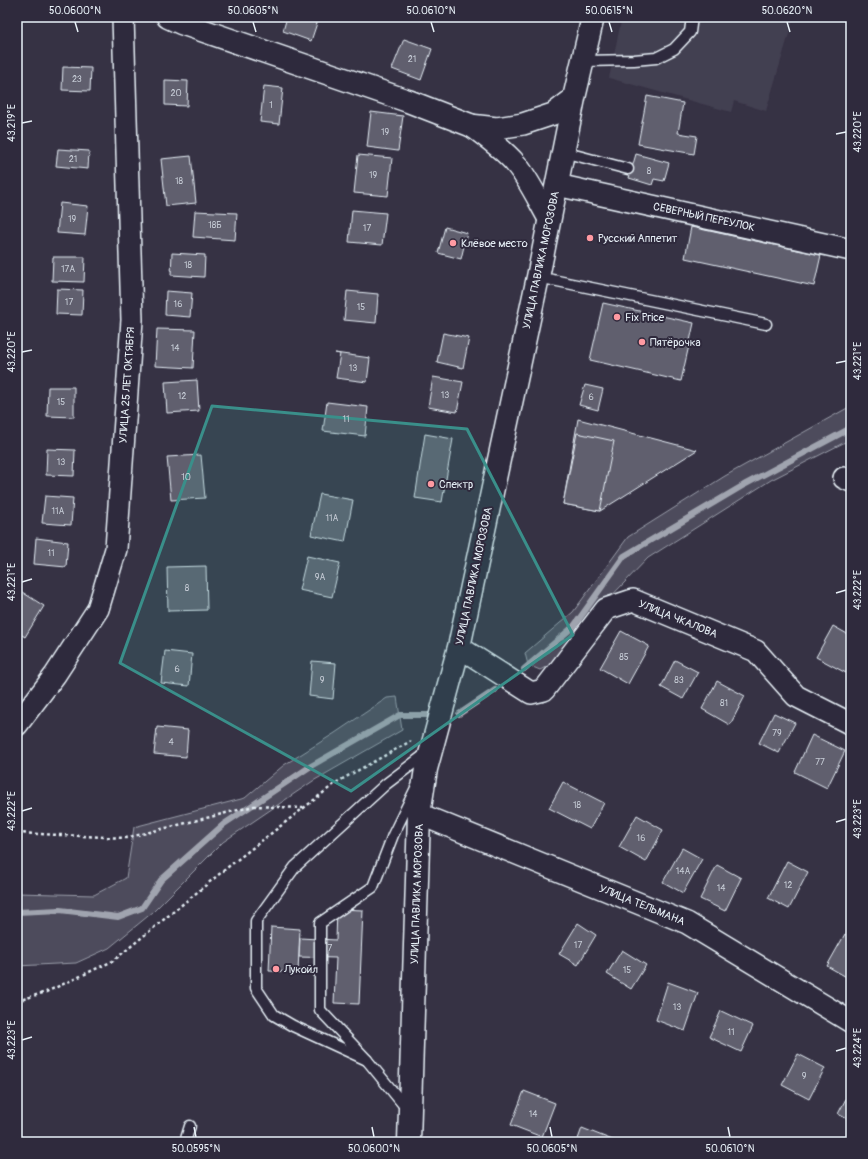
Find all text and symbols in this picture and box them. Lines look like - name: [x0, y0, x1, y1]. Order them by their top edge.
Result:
- text: 50.0600°N: [49, 5, 101, 17]
- text: 50.0605°N: [228, 5, 278, 17]
- text: 50.0610°N: [407, 5, 456, 17]
- text: 50.0615°N: [585, 5, 633, 17]
- text: 50.0620°N: [762, 5, 813, 17]
- house number: 21: [408, 54, 416, 65]
- house number: 23: [72, 74, 82, 85]
- house number: 20: [170, 88, 182, 99]
- house number: 1: [269, 100, 273, 111]
- text: 43.219°E: [6, 104, 18, 142]
- text: 43.220°E: [852, 111, 864, 153]
- house number: 19: [381, 127, 389, 138]
- house number: 21: [69, 154, 77, 165]
- house number: 8: [647, 166, 652, 177]
- house number: 19: [369, 170, 377, 181]
- house number: 18: [175, 176, 183, 187]
- street label: УЛИЦА ПАВЛИКА МОРОЗОВА: [520, 190, 562, 330]
- street label: СЕВЕРНЫЙ ПЕРЕУЛОК: [652, 200, 756, 234]
- house number: 19: [68, 214, 76, 225]
- house number: 18Б: [208, 220, 222, 231]
- house number: 17: [363, 223, 371, 234]
- place label: Русский Аппетит: [598, 232, 678, 245]
- marker: Русский Аппетит: [585, 233, 595, 243]
- place label: Клёвое место: [461, 237, 528, 250]
- marker: Клёвое место: [448, 238, 458, 248]
- house number: 18: [184, 260, 192, 271]
- house number: 17А: [61, 264, 75, 275]
- house number: 17: [65, 297, 73, 308]
- house number: 16: [174, 299, 182, 310]
- house number: 15: [357, 302, 365, 313]
- place label: Fix Price: [625, 311, 665, 324]
- marker: Fix Price: [612, 312, 622, 322]
- street label: УЛИЦА 25 ЛЕТ ОКТЯБРЯ: [116, 326, 138, 444]
- text: 43.220°E: [6, 331, 18, 373]
- place label: Пятёрочка: [650, 336, 701, 349]
- marker: Пятёрочка: [637, 337, 647, 347]
- text: 43.221°E: [852, 342, 864, 380]
- house number: 14: [171, 343, 180, 354]
- house number: 13: [349, 363, 357, 374]
- house number: 13: [441, 390, 449, 401]
- house number: 12: [178, 391, 186, 402]
- house number: 6: [588, 392, 594, 403]
- house number: 15: [57, 397, 65, 408]
- house number: 11: [342, 414, 350, 425]
- house number: 13: [57, 457, 65, 468]
- house number: 10: [181, 472, 191, 483]
- place label: Спектр: [439, 478, 473, 491]
- marker: Спектр: [426, 479, 436, 489]
- house number: 11А: [52, 506, 65, 517]
- street label: УЛИЦА ПАВЛИКА МОРОЗОВА: [453, 506, 495, 646]
- house number: 11А: [326, 513, 339, 524]
- house number: 11: [47, 548, 55, 559]
- text: 43.221°E: [6, 563, 18, 601]
- text: 43.222°E: [852, 570, 864, 610]
- house number: 9А: [315, 572, 325, 583]
- house number: 8: [185, 583, 190, 594]
- street label: УЛИЦА ЧКАЛОВА: [637, 597, 719, 641]
- house number: 85: [619, 652, 629, 663]
- house number: 6: [174, 664, 180, 675]
- house number: 9: [320, 675, 325, 686]
- house number: 83: [674, 675, 684, 686]
- house number: 81: [720, 698, 728, 709]
- house number: 79: [772, 728, 782, 739]
- house number: 4: [168, 737, 174, 748]
- house number: 77: [815, 757, 825, 768]
- text: 43.222°E: [6, 791, 18, 831]
- text: 43.223°E: [852, 799, 864, 839]
- house number: 18: [573, 800, 581, 811]
- street label: УЛИЦА ПАВЛИКА МОРОЗОВА: [408, 824, 426, 964]
- house number: 16: [637, 833, 645, 844]
- house number: 14А: [676, 866, 690, 877]
- house number: 12: [784, 880, 792, 891]
- street label: УЛИЦА ТЕЛЬМАНА: [597, 882, 687, 928]
- house number: 14: [717, 883, 726, 894]
- house number: 17: [574, 940, 582, 951]
- house number: 7: [328, 943, 333, 954]
- place label: Лукойл: [283, 963, 318, 976]
- marker: Лукойл: [271, 964, 281, 974]
- house number: 15: [623, 965, 631, 976]
- house number: 13: [673, 1002, 681, 1013]
- text: 43.223°E: [6, 1020, 18, 1060]
- house number: 11: [727, 1027, 735, 1038]
- text: 43.224°E: [852, 1028, 864, 1068]
- house number: 9: [802, 1071, 807, 1082]
- house number: 14: [529, 1109, 538, 1120]
- text: 50.0595°N: [172, 1143, 220, 1155]
- text: 50.0600°N: [348, 1143, 400, 1155]
- text: 50.0605°N: [527, 1143, 577, 1155]
- text: 50.0610°N: [706, 1143, 755, 1155]

